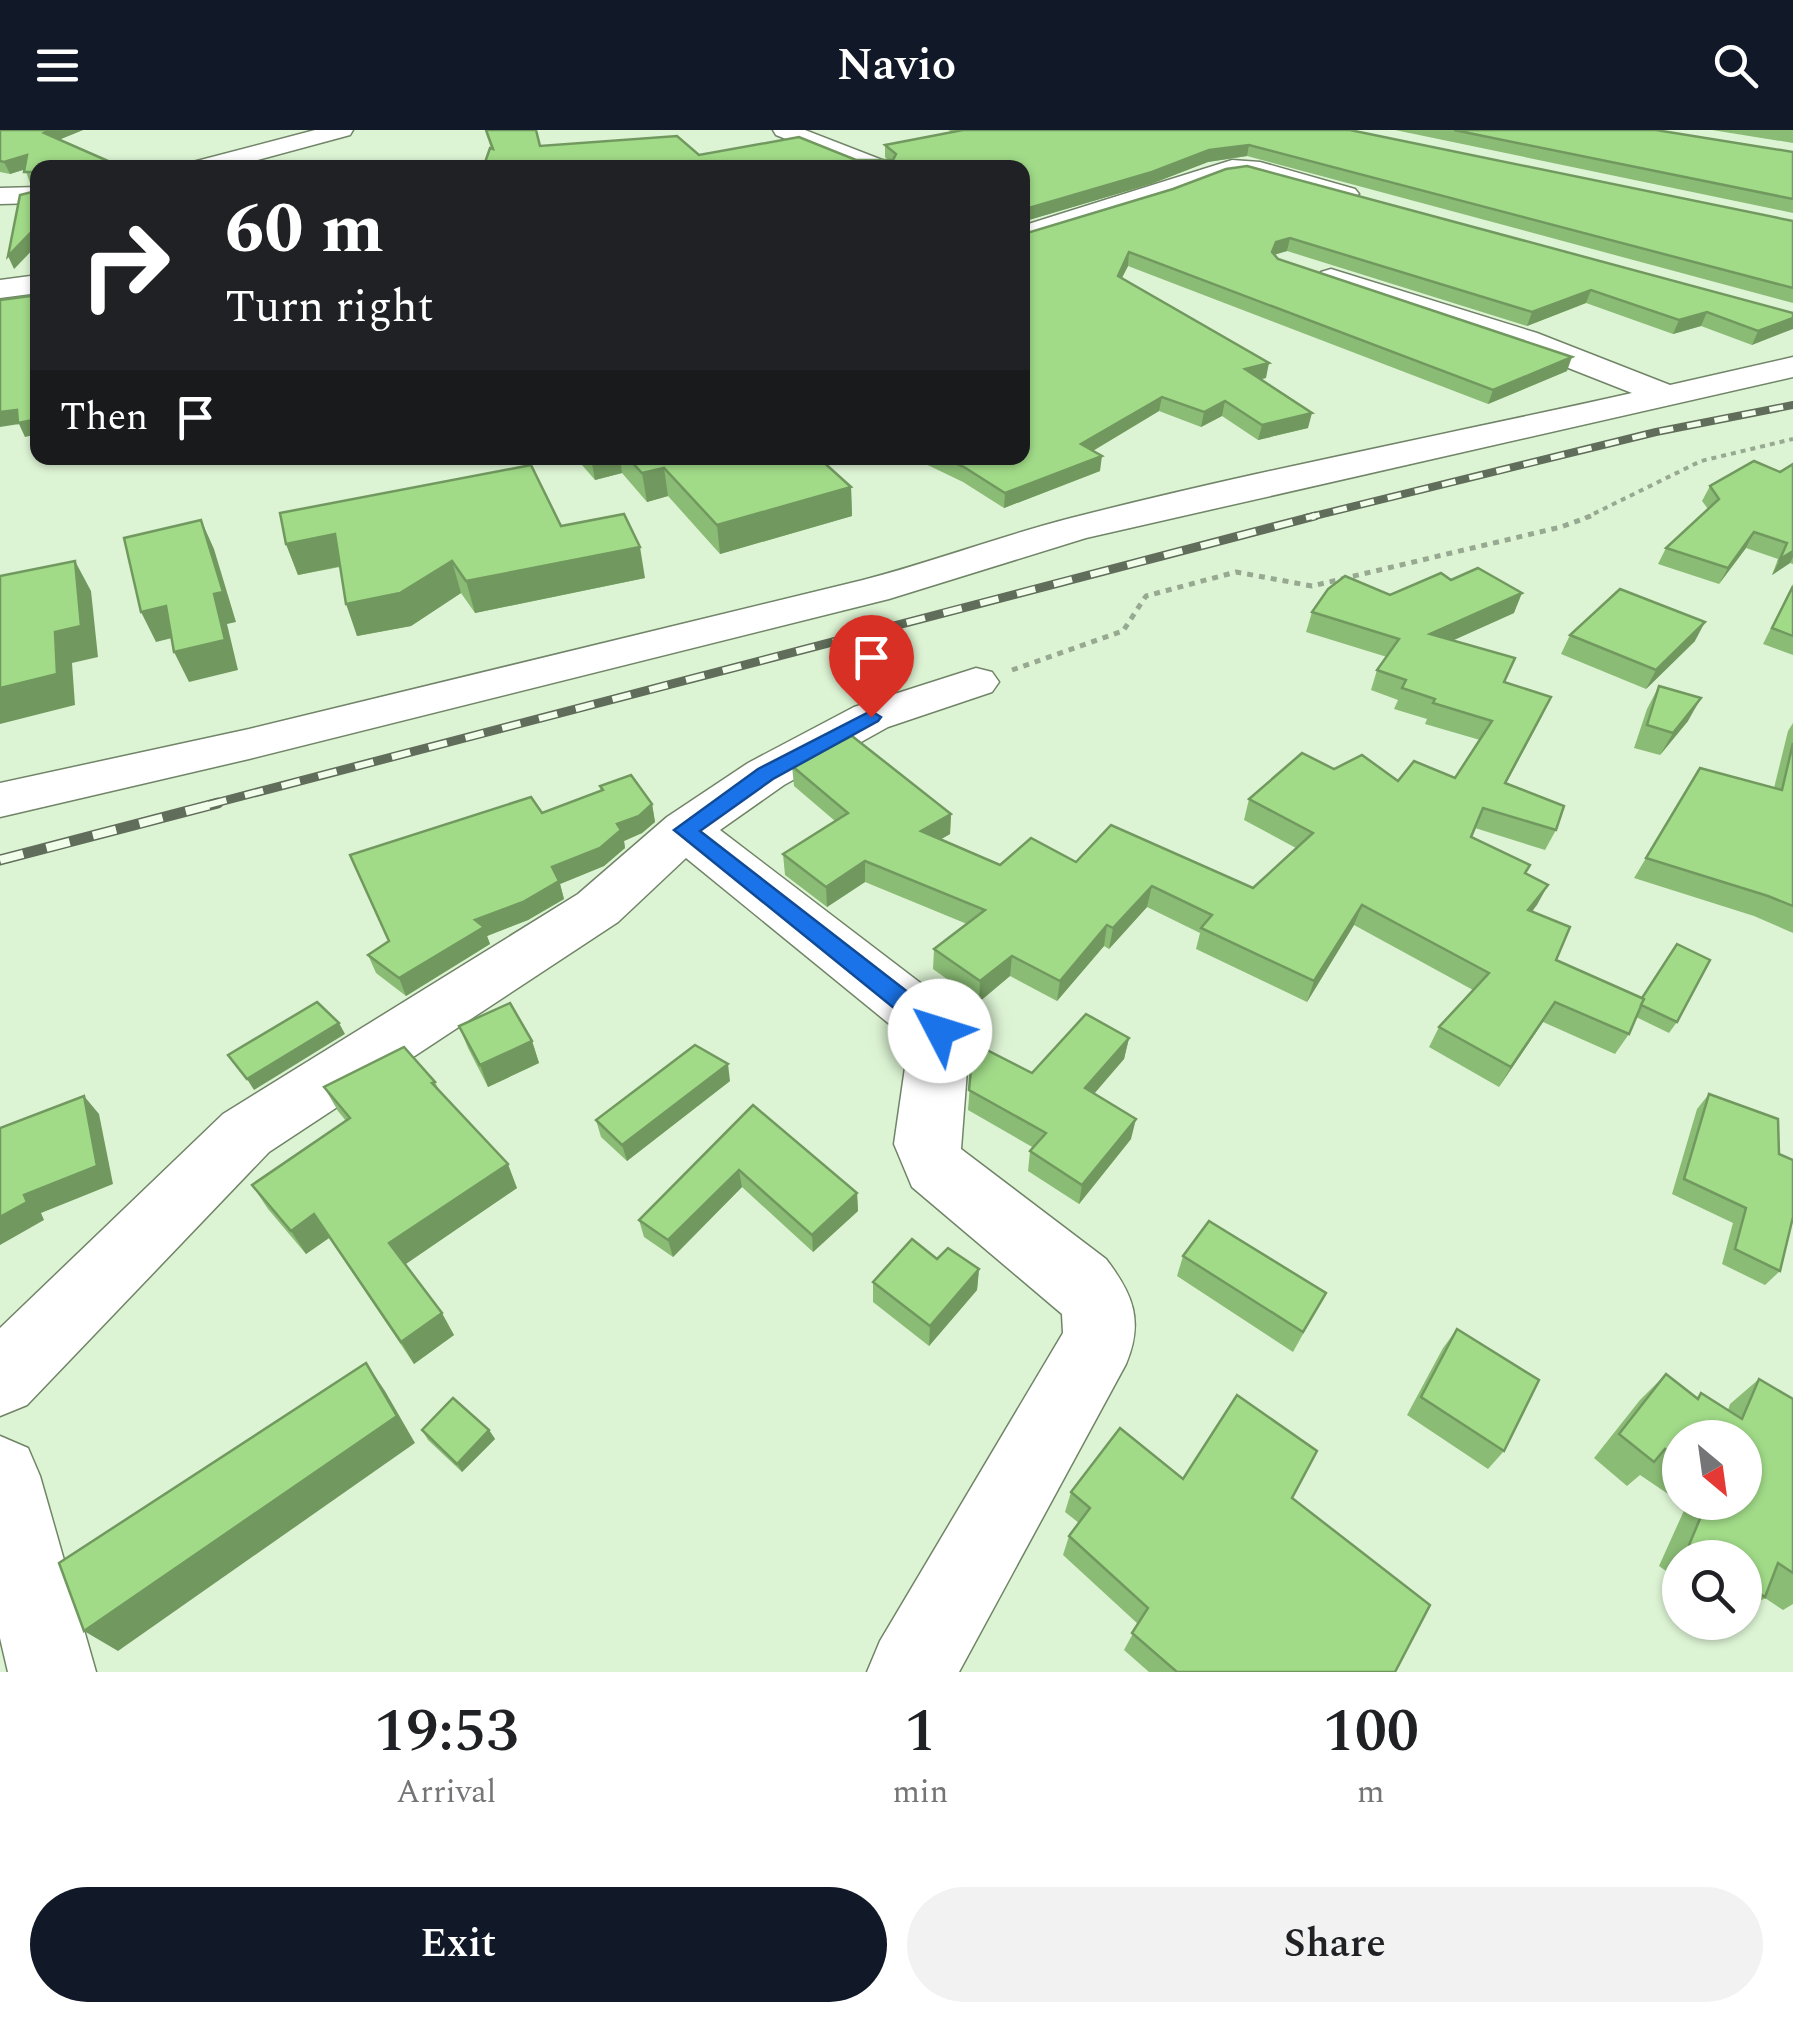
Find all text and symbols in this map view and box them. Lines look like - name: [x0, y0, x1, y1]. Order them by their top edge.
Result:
- text: Navio: [837, 31, 956, 100]
- icon: menu: [30, 38, 85, 93]
- icon: search: [1708, 38, 1763, 93]
- text: 60 m: [225, 177, 384, 283]
- icon: right: [60, 200, 190, 330]
- text: Turn right: [225, 273, 434, 342]
- text: Then: [60, 389, 148, 447]
- icon: arrive: [168, 390, 223, 445]
- pin: [829, 615, 914, 718]
- icon: arrive: [844, 630, 899, 685]
- position arrow: [888, 979, 992, 1083]
- north arrow: [1662, 1420, 1762, 1520]
- map controls: [1662, 1420, 1762, 1640]
- button: search: [1662, 1540, 1762, 1640]
- text: 19:53: [374, 1686, 518, 1778]
- text: 1: [904, 1686, 937, 1778]
- text: 100: [1322, 1686, 1419, 1778]
- text: Arrival: [396, 1768, 496, 1817]
- text: min: [892, 1768, 948, 1817]
- text: m: [1357, 1768, 1384, 1817]
- button: Exit: [30, 1887, 887, 2002]
- button: Share: [907, 1887, 1763, 2002]

